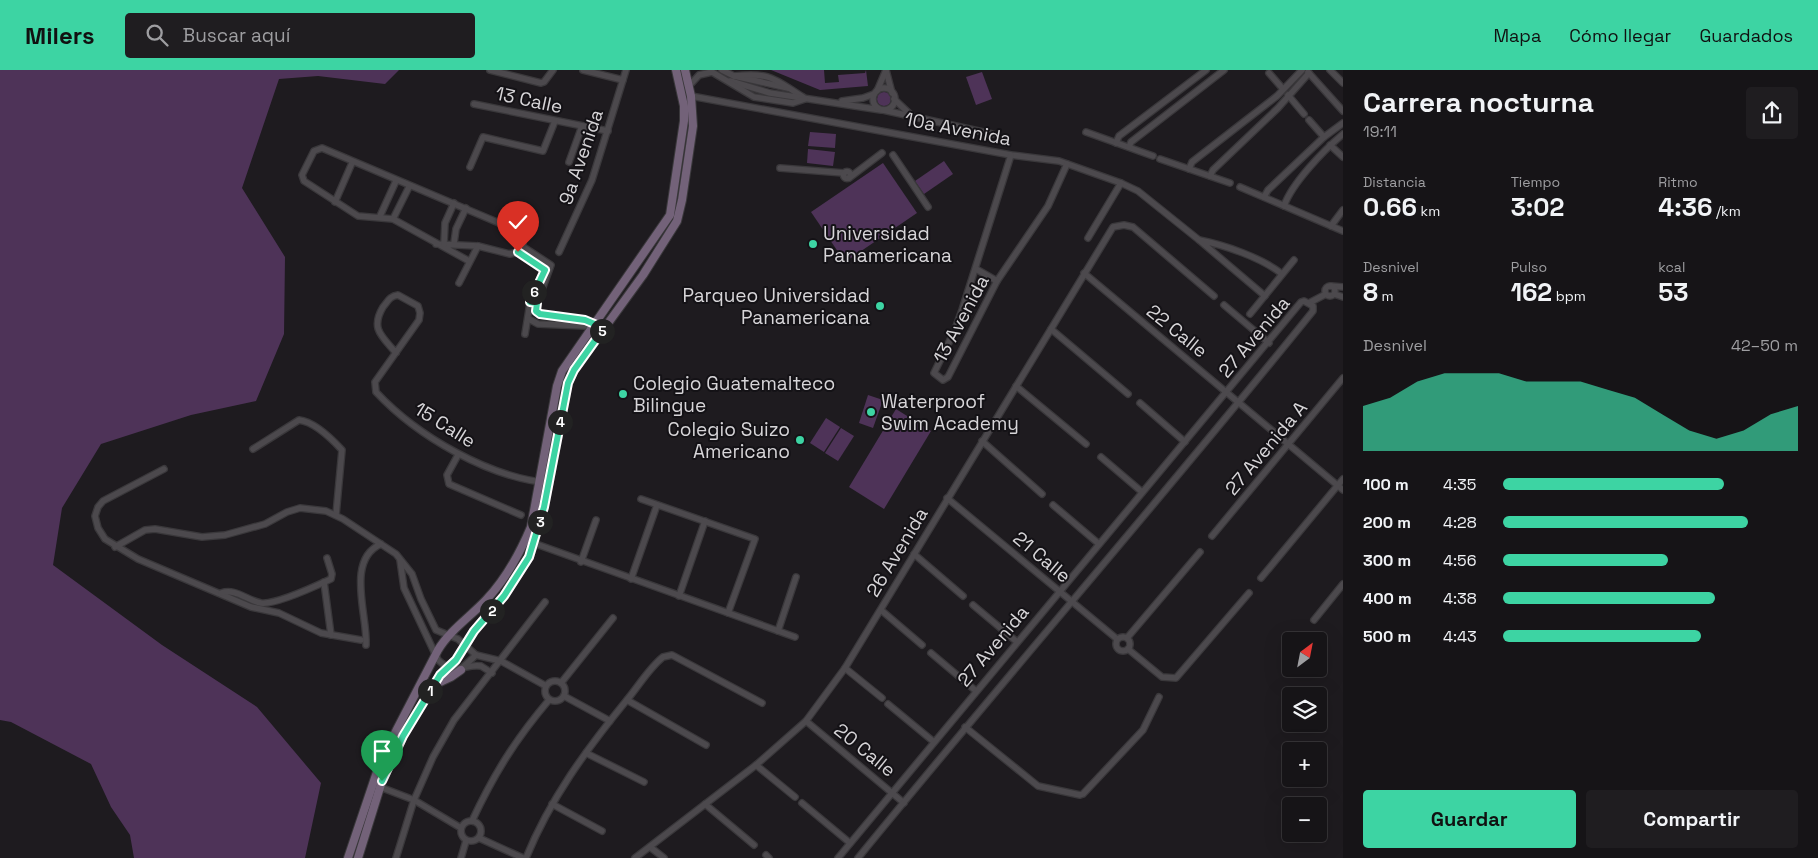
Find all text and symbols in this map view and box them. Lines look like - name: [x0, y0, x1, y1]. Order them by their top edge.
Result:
- search box: [125, 13, 475, 58]
- text: Milers: [25, 20, 95, 51]
- icon: search: [143, 21, 171, 49]
- text: Buscar aquí: [183, 23, 290, 48]
- text: Mapa: [1493, 24, 1541, 47]
- text: Cómo llegar: [1569, 24, 1671, 47]
- text: Guardados: [1699, 24, 1793, 47]
- street label: 13 Calle: [493, 81, 565, 119]
- text: Carrera nocturna: [1363, 84, 1594, 120]
- button: share: [1746, 87, 1798, 139]
- street label: 9a Avenida: [553, 106, 609, 208]
- street label: 10a Avenida: [903, 106, 1013, 152]
- text: 19:11: [1363, 121, 1397, 142]
- text: Distancia: [1363, 173, 1426, 191]
- text: Tiempo: [1511, 173, 1560, 191]
- text: Ritmo: [1658, 173, 1698, 191]
- text: 0.66: [1363, 191, 1417, 223]
- text: 3:02: [1511, 191, 1564, 223]
- text: 4:36: [1658, 191, 1712, 223]
- pin: [497, 201, 539, 252]
- text: km: [1417, 202, 1440, 220]
- text: /km: [1712, 202, 1741, 220]
- icon: check: [504, 208, 532, 236]
- place label: Universidad Panamericana: [823, 221, 952, 268]
- marker: Universidad Panamericana: [807, 238, 819, 250]
- text: Desnivel: [1363, 258, 1419, 276]
- text: Pulso: [1511, 258, 1547, 276]
- text: kcal: [1658, 258, 1685, 276]
- street label: 13 Avenida: [927, 271, 995, 367]
- text: 8: [1363, 276, 1378, 308]
- text: 162: [1511, 276, 1552, 308]
- text: 53: [1658, 276, 1689, 308]
- pin: 6: [522, 280, 546, 304]
- text: 6: [530, 283, 539, 301]
- place label: Parqueo Universidad Panamericana: [682, 283, 870, 330]
- text: m: [1378, 287, 1394, 305]
- text: bpm: [1552, 287, 1586, 305]
- street label: 27 Avenida: [1213, 291, 1295, 383]
- street label: 22 Calle: [1141, 299, 1213, 363]
- marker: Parqueo Universidad Panamericana: [874, 300, 886, 312]
- pin: 5: [590, 318, 614, 344]
- text: 5: [598, 322, 607, 340]
- text: Desnivel: [1363, 335, 1427, 356]
- text: 42–50 m: [1731, 335, 1798, 356]
- place label: Colegio Guatemalteco Bilingue: [633, 371, 835, 418]
- marker: Colegio Guatemalteco Bilingue: [617, 388, 629, 400]
- place label: Waterproof Swim Academy: [881, 389, 1019, 436]
- street label: 15 Calle: [410, 396, 480, 454]
- street label: 27 Avenida A: [1219, 396, 1313, 500]
- marker: Waterproof Swim Academy: [865, 406, 877, 418]
- pin: 4: [548, 410, 572, 434]
- text: 4: [556, 413, 565, 431]
- place label: Colegio Suizo Americano: [667, 417, 790, 464]
- marker: Colegio Suizo Americano: [794, 434, 806, 446]
- text: 100 m: [1363, 474, 1409, 495]
- text: 4:35: [1443, 474, 1476, 495]
- street label: 26 Avenida: [861, 503, 933, 601]
- pin: 3: [528, 510, 552, 534]
- text: 200 m: [1363, 512, 1411, 533]
- text: 4:28: [1443, 512, 1477, 533]
- text: 3: [536, 513, 545, 531]
- street label: 21 Calle: [1008, 526, 1076, 588]
- text: 300 m: [1363, 550, 1411, 571]
- text: 4:56: [1443, 550, 1476, 571]
- text: 400 m: [1363, 588, 1412, 609]
- text: 4:38: [1443, 588, 1477, 609]
- pin: 2: [480, 598, 504, 624]
- street label: 27 Avenida: [952, 600, 1034, 692]
- text: 2: [488, 602, 497, 620]
- text: 500 m: [1363, 626, 1411, 647]
- text: 4:43: [1443, 626, 1477, 647]
- north arrow: [1282, 632, 1328, 678]
- map controls: [1282, 632, 1327, 842]
- pin: 1: [418, 678, 442, 704]
- text: 1: [427, 682, 434, 700]
- button: layers: [1282, 687, 1327, 732]
- street label: 20 Calle: [829, 718, 901, 782]
- pin: [361, 730, 403, 781]
- icon: arrive: [368, 737, 396, 765]
- button: +: [1282, 742, 1327, 787]
- button: Guardar: [1363, 790, 1576, 848]
- button: Compartir: [1586, 790, 1798, 848]
- button: −: [1282, 797, 1327, 842]

